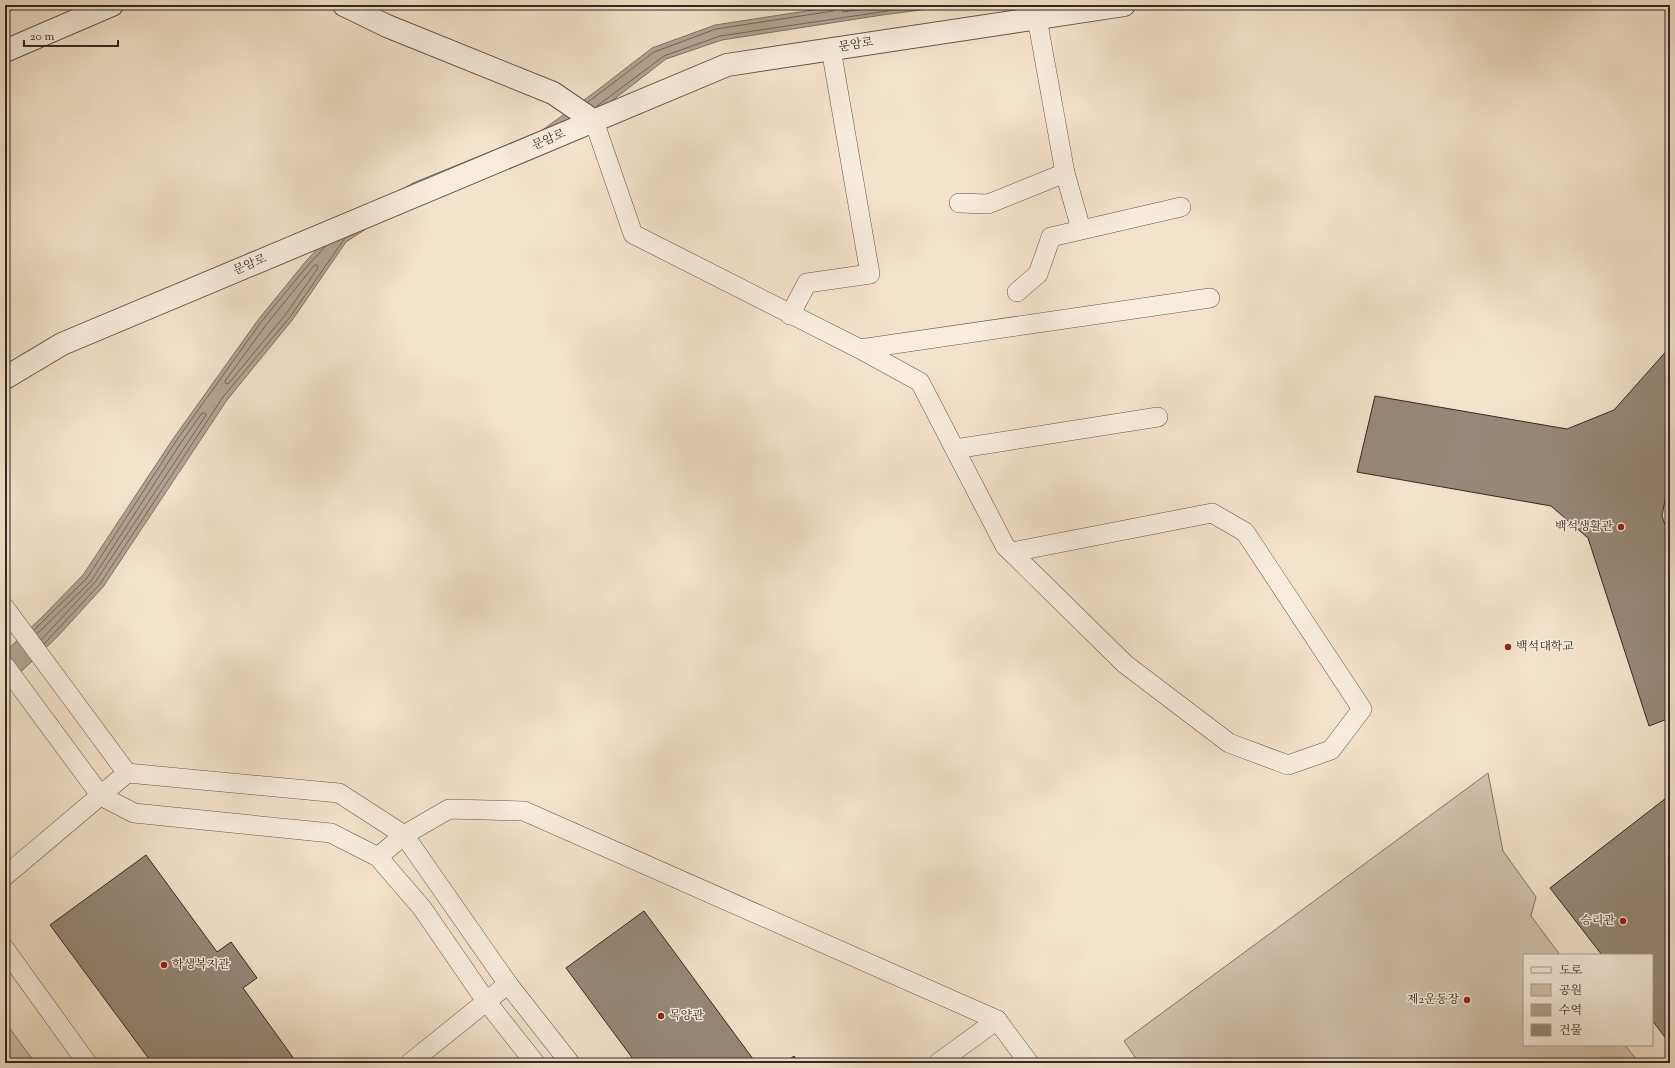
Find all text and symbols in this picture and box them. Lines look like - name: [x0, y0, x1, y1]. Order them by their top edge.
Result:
- scale bar: [24, 22, 118, 48]
- text: 20 m: [30, 28, 55, 46]
- street label: 문암로: [837, 33, 875, 57]
- street label: 문암로: [529, 125, 569, 155]
- street label: 문암로: [230, 250, 270, 280]
- place label: 백석생활관: [1555, 518, 1613, 536]
- marker: 백석생활관: [1616, 522, 1626, 532]
- place label: 백석대학교: [1516, 638, 1574, 656]
- marker: 백석대학교: [1503, 642, 1513, 652]
- place label: 승리관: [1580, 912, 1615, 930]
- marker: 승리관: [1618, 916, 1628, 926]
- legend: [1523, 954, 1653, 1046]
- place label: 학생복지관: [172, 956, 230, 974]
- marker: 학생복지관: [159, 960, 169, 970]
- text: 도로: [1559, 962, 1583, 980]
- text: 공원: [1559, 982, 1582, 1000]
- place label: 제2운동장: [1407, 991, 1459, 1009]
- marker: 제2운동장: [1462, 995, 1472, 1005]
- text: 수역: [1559, 1002, 1582, 1020]
- place label: 목양관: [669, 1007, 704, 1025]
- marker: 목양관: [656, 1011, 666, 1021]
- text: 건물: [1559, 1022, 1583, 1040]

